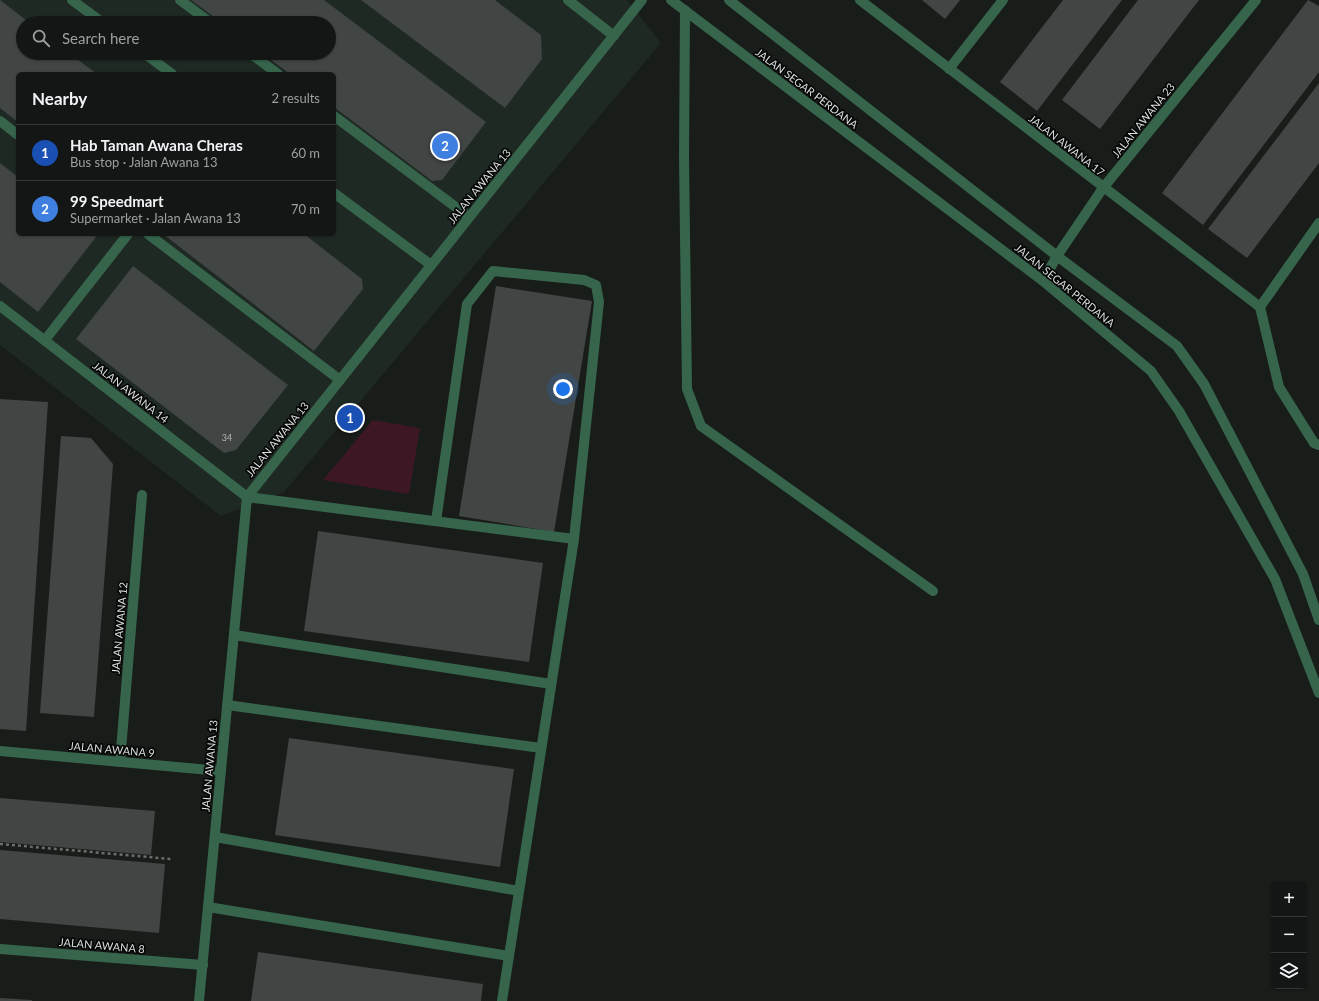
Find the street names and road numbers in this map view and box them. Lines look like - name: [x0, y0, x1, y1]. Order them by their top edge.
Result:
- street label: JALAN SEGAR PERDANA: [753, 45, 861, 131]
- street label: JALAN AWANA 23: [1109, 80, 1177, 160]
- street label: JALAN AWANA 17: [1027, 111, 1107, 179]
- street label: JALAN AWANA 13: [445, 146, 513, 226]
- street label: JALAN SEGAR PERDANA: [1012, 241, 1118, 330]
- street label: JALAN AWANA 14: [91, 358, 172, 426]
- street label: JALAN AWANA 13: [243, 399, 311, 479]
- street label: JALAN AWANA 12: [109, 581, 129, 675]
- street label: JALAN AWANA 13: [199, 719, 219, 813]
- street label: JALAN AWANA 9: [69, 739, 155, 759]
- street label: JALAN AWANA 8: [59, 935, 145, 955]

